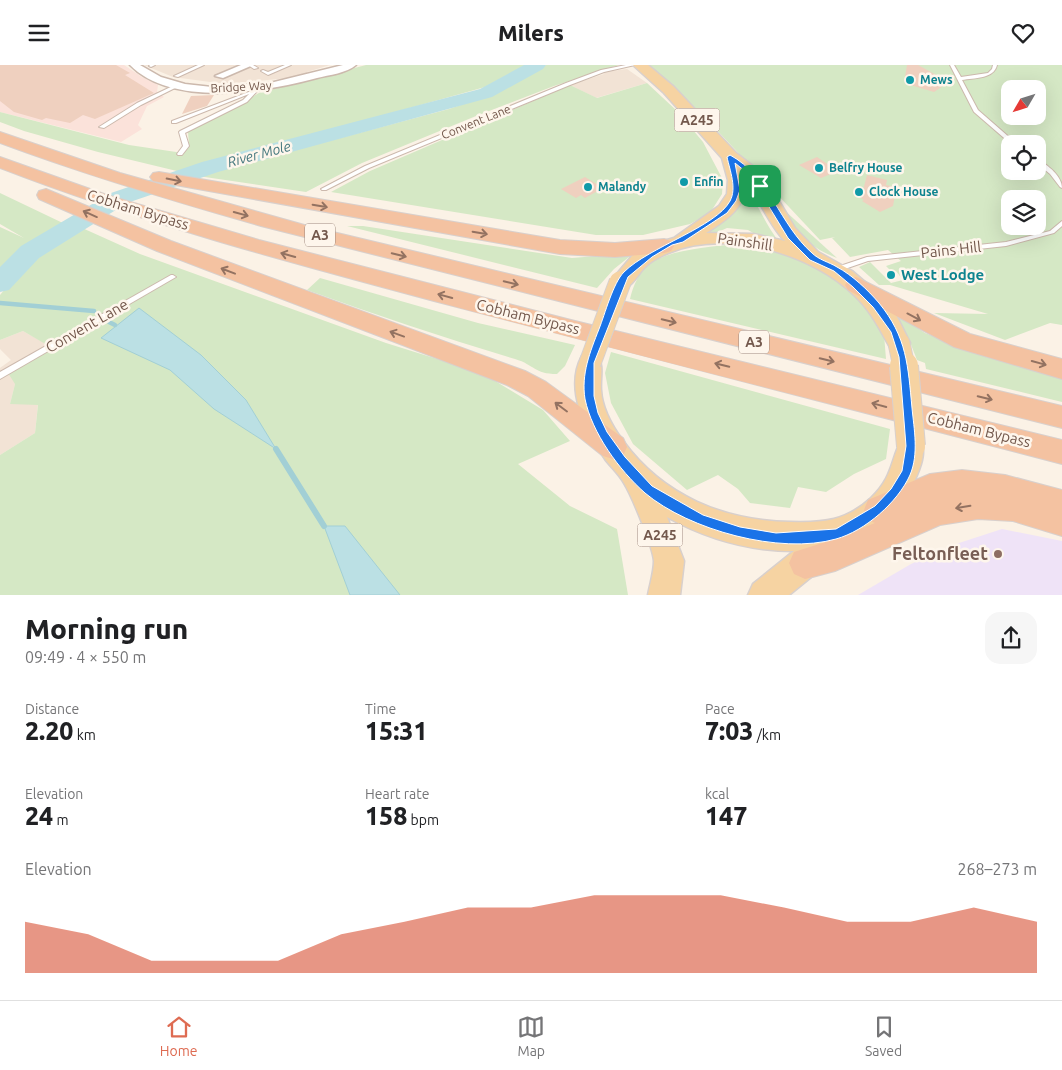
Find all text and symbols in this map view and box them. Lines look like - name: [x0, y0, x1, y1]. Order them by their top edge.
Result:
- icon: menu: [25, 19, 53, 47]
- icon: heart: [1009, 19, 1037, 47]
- text: Milers: [498, 20, 564, 45]
- place label: Mews: [920, 73, 953, 86]
- marker: Mews: [904, 74, 916, 86]
- street label: Bridge Way: [210, 78, 272, 95]
- north arrow: [1001, 80, 1046, 125]
- map controls: [1001, 80, 1046, 235]
- street label: Convent Lane: [439, 102, 512, 141]
- road number: A245: [674, 109, 720, 131]
- button: locate: [1001, 135, 1046, 180]
- water label: River Mole: [226, 138, 292, 170]
- place label: Belfry House: [829, 161, 903, 174]
- marker: Belfry House: [813, 162, 825, 174]
- pin: [739, 165, 781, 207]
- icon: arrive: [746, 172, 774, 200]
- place label: Enfin: [694, 175, 723, 188]
- one-way arrow: [166, 176, 182, 186]
- marker: Enfin: [678, 176, 690, 188]
- place label: Malandy: [598, 180, 647, 193]
- marker: Malandy: [582, 181, 594, 193]
- place label: Clock House: [869, 185, 939, 198]
- street label: Cobham Bypass: [85, 186, 191, 233]
- marker: Clock House: [853, 186, 865, 198]
- button: layers: [1001, 190, 1046, 235]
- one-way arrow: [311, 201, 327, 211]
- one-way arrow: [83, 209, 98, 219]
- one-way arrow: [233, 210, 249, 220]
- road number: A3: [305, 223, 335, 247]
- one-way arrow: [472, 229, 488, 239]
- street label: Painshill: [716, 229, 774, 254]
- street label: Pains Hill: [920, 238, 982, 261]
- one-way arrow: [280, 249, 296, 259]
- one-way arrow: [390, 251, 406, 260]
- one-way arrow: [221, 266, 236, 275]
- place label: West Lodge: [901, 266, 984, 283]
- marker: West Lodge: [885, 269, 897, 281]
- one-way arrow: [503, 279, 519, 288]
- one-way arrow: [437, 291, 453, 301]
- street label: Convent Lane: [43, 295, 131, 356]
- street label: Cobham Bypass: [475, 295, 581, 338]
- one-way arrow: [907, 312, 922, 322]
- one-way arrow: [660, 317, 676, 326]
- one-way arrow: [390, 329, 405, 338]
- road number: A3: [739, 331, 769, 353]
- one-way arrow: [818, 356, 834, 365]
- one-way arrow: [1030, 359, 1046, 369]
- one-way arrow: [714, 360, 730, 369]
- one-way arrow: [976, 394, 992, 403]
- one-way arrow: [872, 399, 888, 409]
- one-way arrow: [554, 401, 567, 412]
- street label: Cobham Bypass: [926, 408, 1032, 451]
- one-way arrow: [955, 503, 971, 513]
- road number: A245: [638, 523, 682, 547]
- place label: Feltonfleet: [892, 543, 988, 563]
- marker: Feltonfleet: [992, 548, 1004, 560]
- button: share: [985, 612, 1037, 664]
- text: Morning run: [25, 613, 188, 644]
- text: 09:49 · 4 × 550 m: [25, 648, 146, 666]
- text: Distance: [25, 701, 79, 717]
- text: Time: [365, 701, 396, 717]
- text: Pace: [705, 701, 735, 717]
- text: 2.20: [25, 717, 73, 745]
- text: 15:31: [365, 717, 428, 745]
- text: 7:03: [705, 717, 753, 745]
- text: km: [73, 727, 96, 743]
- text: /km: [753, 727, 781, 743]
- text: Elevation: [25, 786, 83, 802]
- text: Heart rate: [365, 786, 429, 802]
- text: kcal: [705, 786, 729, 802]
- text: 24: [25, 802, 53, 830]
- text: 158: [365, 802, 407, 830]
- text: 147: [705, 802, 747, 830]
- text: m: [53, 812, 69, 828]
- text: bpm: [407, 812, 439, 828]
- text: Elevation: [25, 860, 92, 878]
- text: 268–273 m: [957, 860, 1037, 878]
- tab: Home: [160, 1013, 198, 1059]
- tab: Map: [517, 1013, 545, 1059]
- tab: Saved: [865, 1013, 902, 1059]

